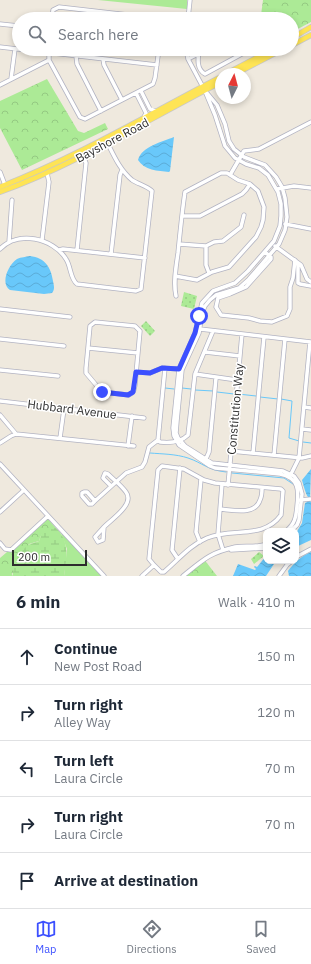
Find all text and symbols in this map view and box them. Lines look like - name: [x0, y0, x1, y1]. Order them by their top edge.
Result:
- search box: [12, 12, 299, 56]
- icon: search: [26, 23, 48, 45]
- text: Search here: [58, 25, 138, 44]
- north arrow: [215, 68, 251, 104]
- street label: Bayshore Road: [73, 114, 151, 166]
- route start: [190, 307, 208, 325]
- street label: Constitution Way: [224, 363, 246, 455]
- route end: [93, 383, 111, 401]
- street label: Hubbard Avenue: [27, 396, 118, 422]
- map controls: [263, 528, 299, 564]
- button: layers: [263, 528, 299, 564]
- scale bar: [12, 548, 87, 567]
- text: 200 m: [18, 550, 50, 564]
- text: 6 min: [16, 591, 60, 613]
- text: Walk · 410 m: [218, 594, 295, 611]
- text: Continue: [54, 639, 118, 658]
- icon: ahead: [16, 646, 38, 668]
- text: 150 m: [257, 648, 295, 665]
- text: New Post Road: [54, 658, 142, 675]
- text: Turn right: [54, 695, 123, 714]
- icon: right: [16, 702, 38, 724]
- text: 120 m: [257, 704, 295, 721]
- text: Alley Way: [54, 714, 111, 731]
- text: Turn left: [54, 751, 114, 770]
- icon: left: [16, 758, 38, 780]
- text: 70 m: [265, 760, 295, 777]
- text: Laura Circle: [54, 770, 123, 787]
- text: Turn right: [54, 807, 123, 826]
- icon: right: [16, 814, 38, 836]
- text: 70 m: [265, 816, 295, 833]
- text: Laura Circle: [54, 826, 123, 843]
- icon: arrive: [16, 870, 38, 892]
- text: Arrive at destination: [54, 871, 198, 890]
- tab: Map: [35, 918, 57, 956]
- tab: Directions: [127, 918, 177, 956]
- tab: Saved: [246, 918, 276, 956]

